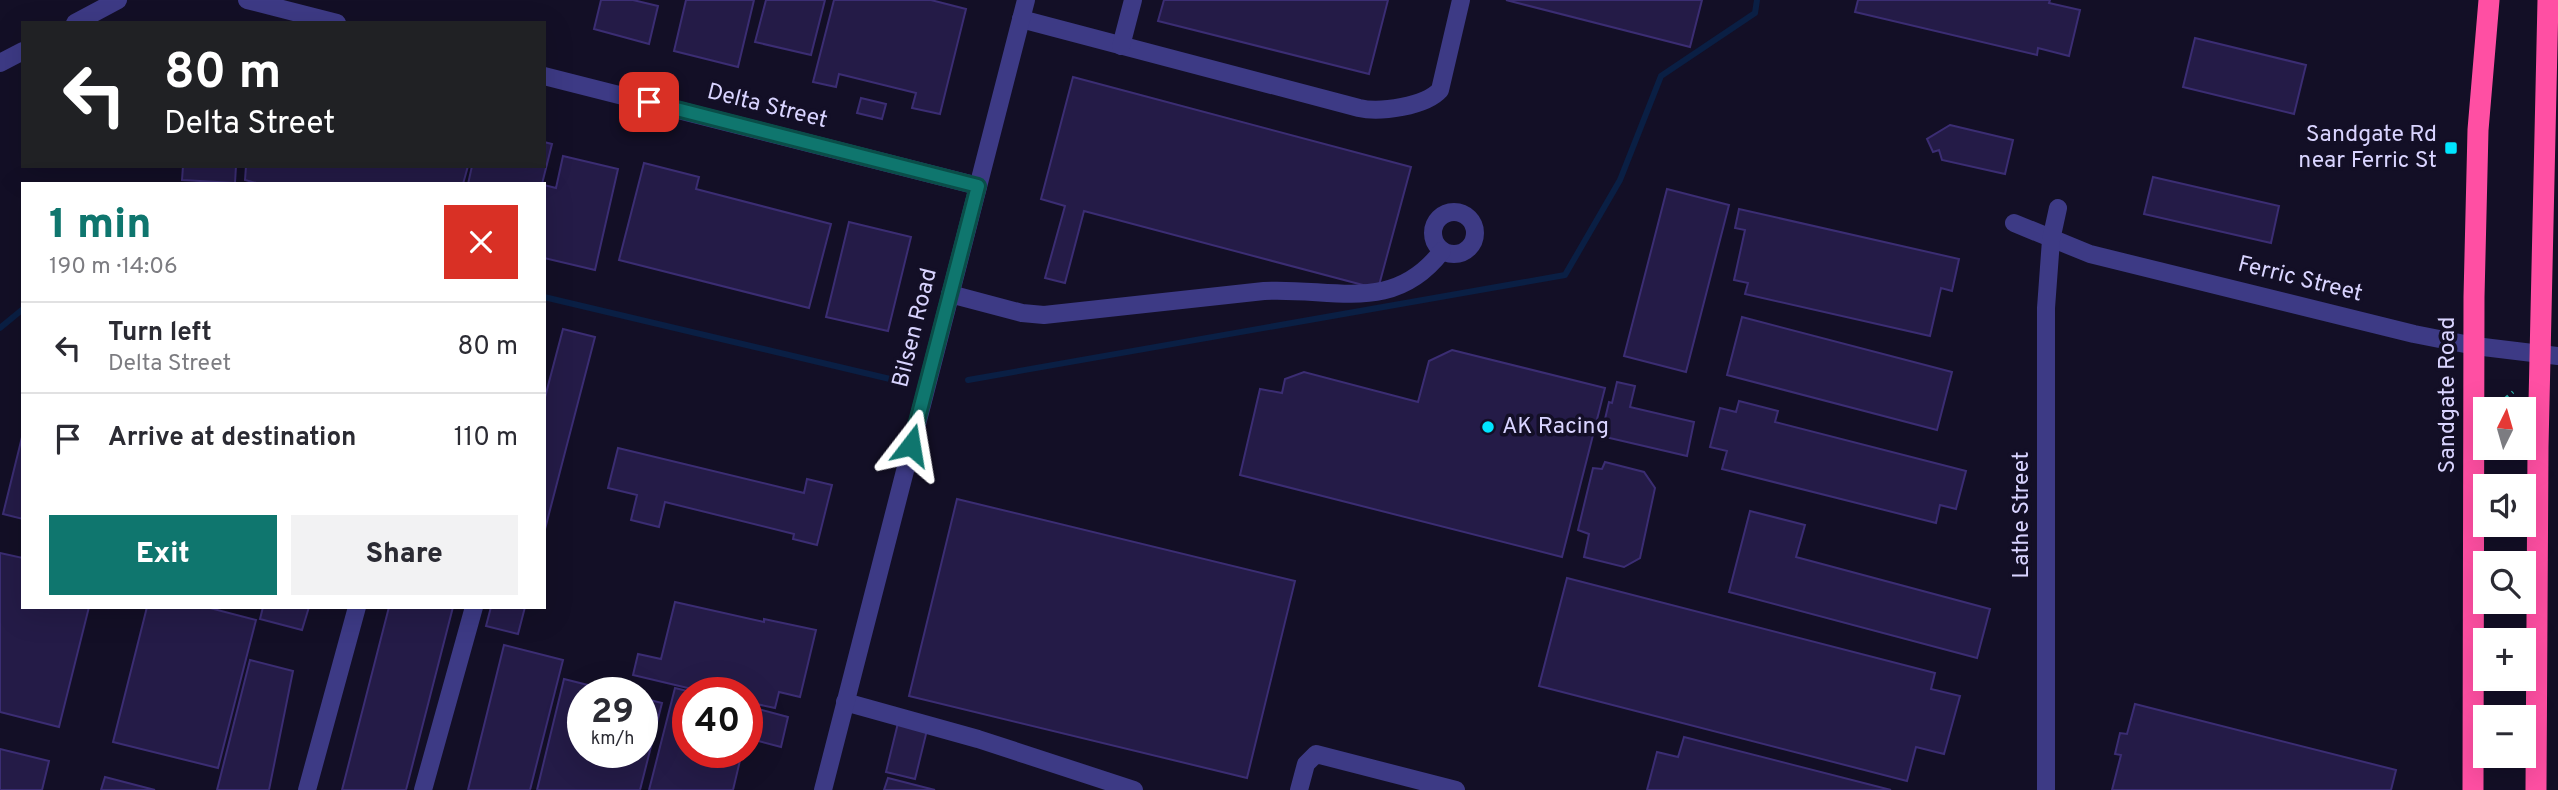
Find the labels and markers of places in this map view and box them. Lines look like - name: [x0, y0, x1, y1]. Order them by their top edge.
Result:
- pin: [619, 72, 679, 132]
- place label: Sandgate Rd near Ferric St: [2298, 121, 2437, 176]
- marker: Sandgate Rd near Ferric St: [2443, 140, 2459, 156]
- place label: AK Racing: [1502, 413, 1609, 442]
- marker: AK Racing: [1480, 419, 1496, 435]

